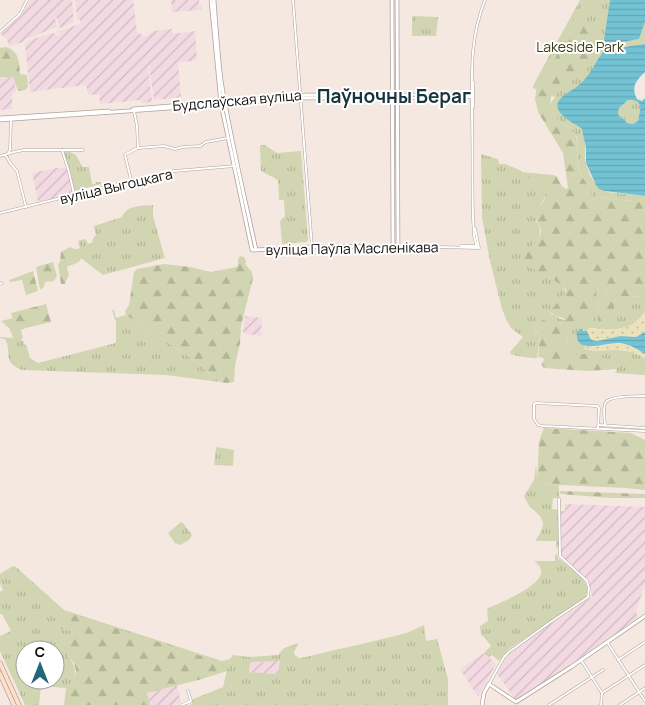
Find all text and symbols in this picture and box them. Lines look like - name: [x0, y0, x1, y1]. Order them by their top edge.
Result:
- park label: Lakeside Park: [536, 37, 625, 56]
- district label: Паўночны Бераг: [317, 83, 471, 109]
- street label: Будслаўская вуліца: [172, 85, 302, 115]
- street label: вуліца Выгоцкага: [58, 164, 174, 208]
- street label: вуліца Паўла Масленікава: [265, 237, 439, 259]
- north arrow: [15, 640, 65, 690]
- text: С: [35, 642, 45, 661]

